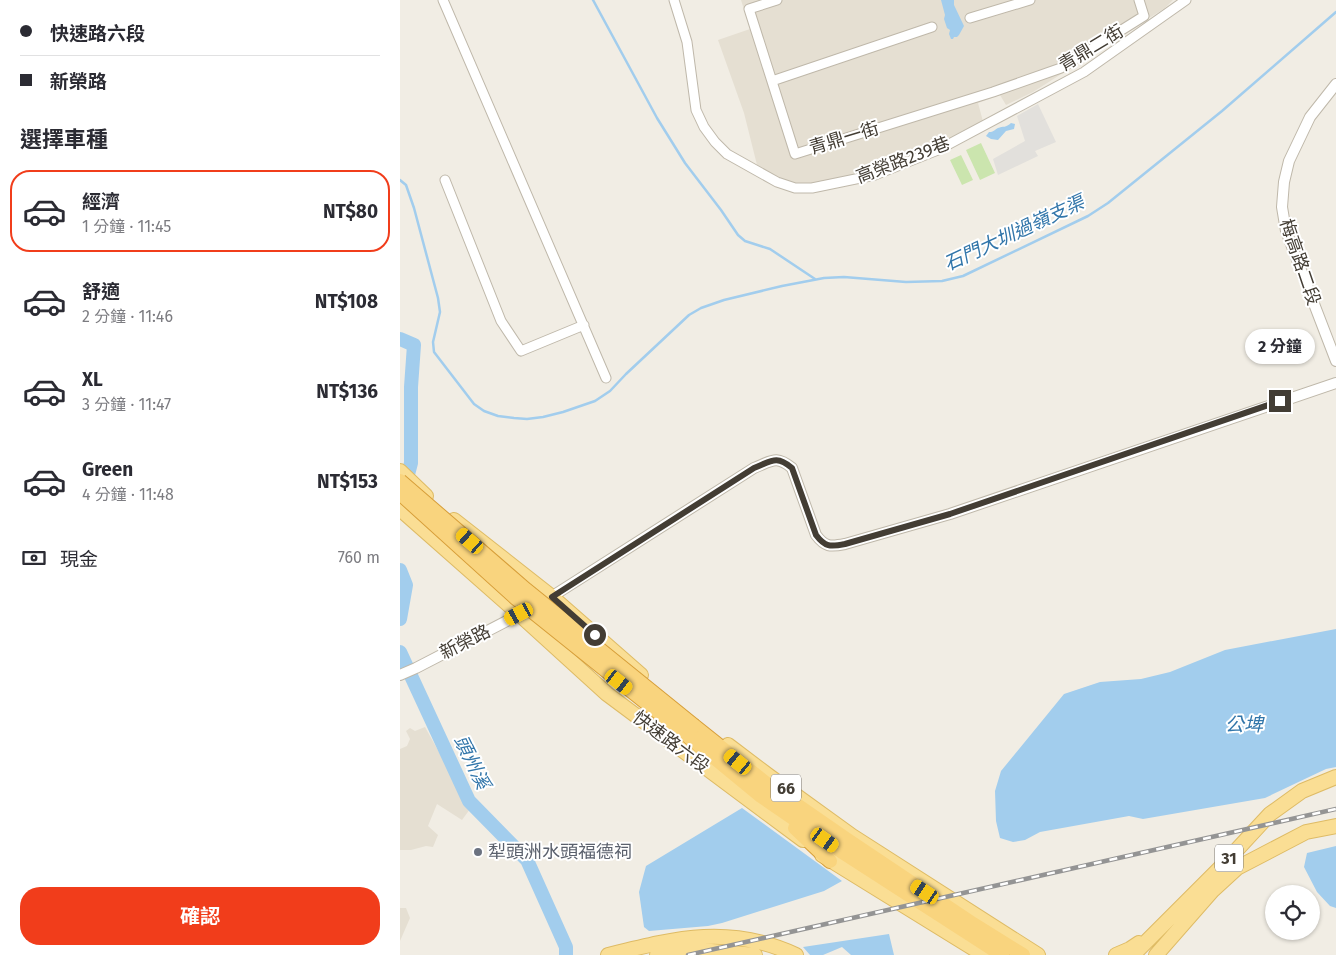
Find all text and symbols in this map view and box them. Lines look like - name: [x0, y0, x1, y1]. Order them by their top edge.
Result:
- street label: 青鼎二街: [1054, 20, 1128, 76]
- text: 快速路六段: [50, 22, 145, 45]
- text: 新榮路: [50, 70, 107, 93]
- street label: 青鼎一街: [806, 117, 882, 159]
- text: 選擇車種: [20, 126, 108, 153]
- street label: 高榮路239巷: [853, 132, 953, 188]
- icon: car: [22, 189, 67, 234]
- water label: 石門大圳過嶺支渠: [940, 189, 1090, 276]
- text: 經濟: [82, 190, 120, 213]
- text: NT$80: [323, 200, 378, 223]
- street label: 梅高路二段: [1275, 216, 1325, 308]
- text: 1 分鐘 · 11:45: [82, 217, 171, 236]
- icon: car: [22, 279, 67, 324]
- text: 舒適: [82, 280, 120, 303]
- text: NT$108: [315, 290, 378, 313]
- text: 2 分鐘 · 11:46: [82, 307, 173, 326]
- callout: 2 分鐘: [1245, 328, 1315, 364]
- text: 2 分鐘: [1258, 337, 1302, 356]
- text: XL: [82, 368, 103, 391]
- icon: car: [22, 369, 67, 414]
- text: NT$136: [316, 380, 378, 403]
- route end: [1269, 390, 1291, 412]
- text: 3 分鐘 · 11:47: [82, 395, 171, 414]
- text: Green: [82, 458, 133, 481]
- icon: car: [22, 459, 67, 504]
- text: NT$153: [317, 470, 378, 493]
- text: 4 分鐘 · 11:48: [82, 485, 174, 504]
- car: [453, 525, 486, 557]
- icon: cash: [20, 544, 48, 572]
- text: 現金: [60, 548, 98, 571]
- text: 760 m: [338, 548, 380, 567]
- car: [502, 600, 535, 628]
- street label: 新榮路: [436, 620, 494, 664]
- route start: [584, 624, 606, 646]
- car: [602, 667, 635, 697]
- street label: 快速路六段: [628, 706, 714, 778]
- water label: 公埤: [1225, 713, 1265, 736]
- water label: 頭州溪: [449, 731, 496, 795]
- car: [721, 747, 754, 777]
- road number: 66: [771, 774, 801, 801]
- car: [808, 825, 841, 855]
- place label: 犁頭洲水頭福德祠: [488, 841, 632, 863]
- road number: 31: [1215, 844, 1243, 871]
- marker: 犁頭洲水頭福德祠: [472, 846, 484, 858]
- car: [908, 877, 941, 907]
- map controls: [1265, 885, 1320, 940]
- button: locate: [1265, 885, 1320, 940]
- button: 確認: [20, 887, 380, 945]

